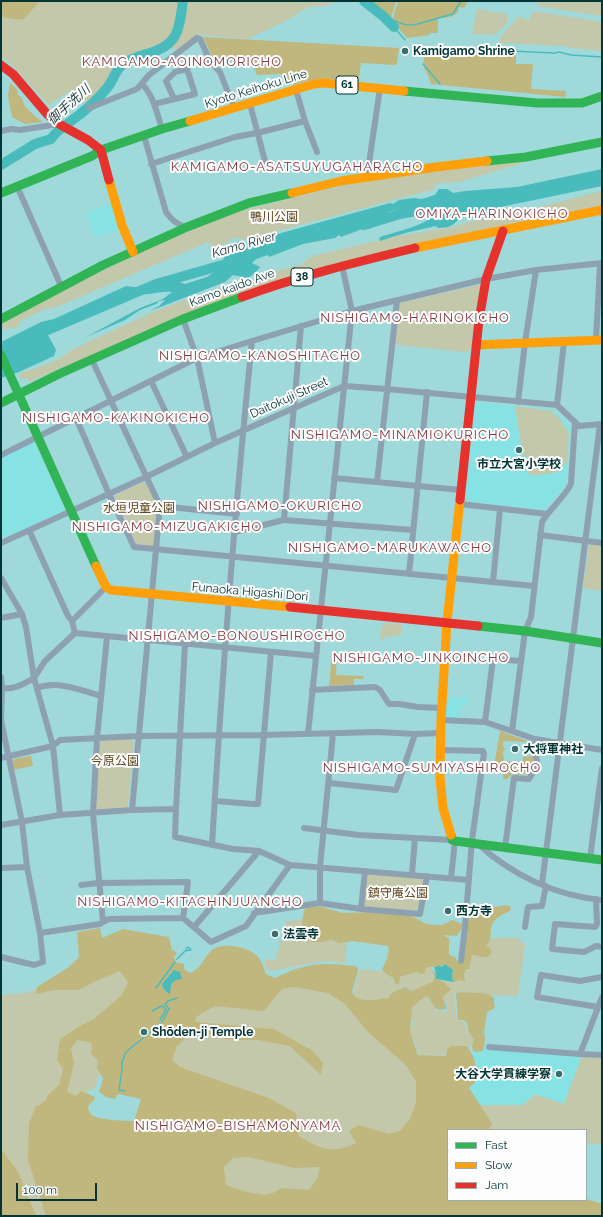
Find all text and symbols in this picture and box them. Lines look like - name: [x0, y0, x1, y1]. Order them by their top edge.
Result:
- place label: Kamigamo Shrine: [413, 44, 515, 58]
- marker: Kamigamo Shrine: [400, 46, 410, 56]
- district label: KAMIGAMO-AOINOMORICHO: [82, 54, 282, 70]
- street label: Kyoto Keihoku Line: [203, 67, 309, 111]
- road number: 61: [336, 76, 358, 94]
- water label: 御手洗川: [44, 82, 94, 128]
- district label: KAMIGAMO-ASATSUYUGAHARACHO: [171, 159, 423, 175]
- district label: OMIYA-HARINOKICHO: [416, 206, 568, 222]
- park label: 鴨川公園: [250, 210, 298, 224]
- water label: Kamo River: [210, 228, 278, 262]
- street label: Kamo kaido Ave: [187, 266, 277, 310]
- road number: 38: [291, 268, 313, 286]
- district label: NISHIGAMO-HARINOKICHO: [320, 310, 510, 326]
- district label: NISHIGAMO-KANOSHITACHO: [159, 348, 361, 364]
- street label: Daitokuji Street: [248, 374, 330, 422]
- district label: NISHIGAMO-KAKINOKICHO: [22, 410, 210, 426]
- district label: NISHIGAMO-MINAMIOKURICHO: [291, 427, 509, 443]
- marker: 市立大宮小学校: [514, 445, 524, 455]
- place label: 市立大宮小学校: [477, 457, 561, 471]
- district label: NISHIGAMO-OKURICHO: [198, 498, 362, 514]
- park label: 水垣児童公園: [103, 501, 175, 515]
- district label: NISHIGAMO-MIZUGAKICHO: [72, 519, 262, 535]
- district label: NISHIGAMO-MARUKAWACHO: [288, 540, 492, 556]
- street label: Funaoka Higashi Dori: [191, 580, 309, 604]
- district label: NISHIGAMO-BONOUSHIROCHO: [129, 628, 345, 644]
- district label: NISHIGAMO-JINKOINCHO: [333, 650, 509, 666]
- place label: 大将軍神社: [523, 742, 583, 756]
- marker: 大将軍神社: [510, 744, 520, 754]
- park label: 今原公園: [91, 754, 139, 768]
- district label: NISHIGAMO-SUMIYASHIROCHO: [323, 760, 541, 776]
- park label: 鎮守庵公園: [368, 886, 428, 900]
- district label: NISHIGAMO-KITACHINJUANCHO: [77, 894, 303, 910]
- place label: 西方寺: [456, 904, 492, 918]
- marker: 西方寺: [443, 906, 453, 916]
- place label: 法雲寺: [283, 927, 319, 941]
- marker: 法雲寺: [270, 929, 280, 939]
- place label: Shōden-ji Temple: [152, 1025, 253, 1039]
- marker: Shōden-ji Temple: [139, 1027, 149, 1037]
- place label: 大谷大学貫練学寮: [455, 1067, 551, 1081]
- marker: 大谷大学貫練学寮: [554, 1069, 564, 1079]
- district label: NISHIGAMO-BISHAMONYAMA: [135, 1118, 341, 1134]
- legend: [447, 1129, 587, 1201]
- text: Fast: [485, 1138, 508, 1152]
- text: Slow: [485, 1158, 512, 1172]
- scale bar: [18, 1175, 99, 1201]
- text: Jam: [485, 1178, 508, 1192]
- text: 100 m: [23, 1183, 57, 1197]

